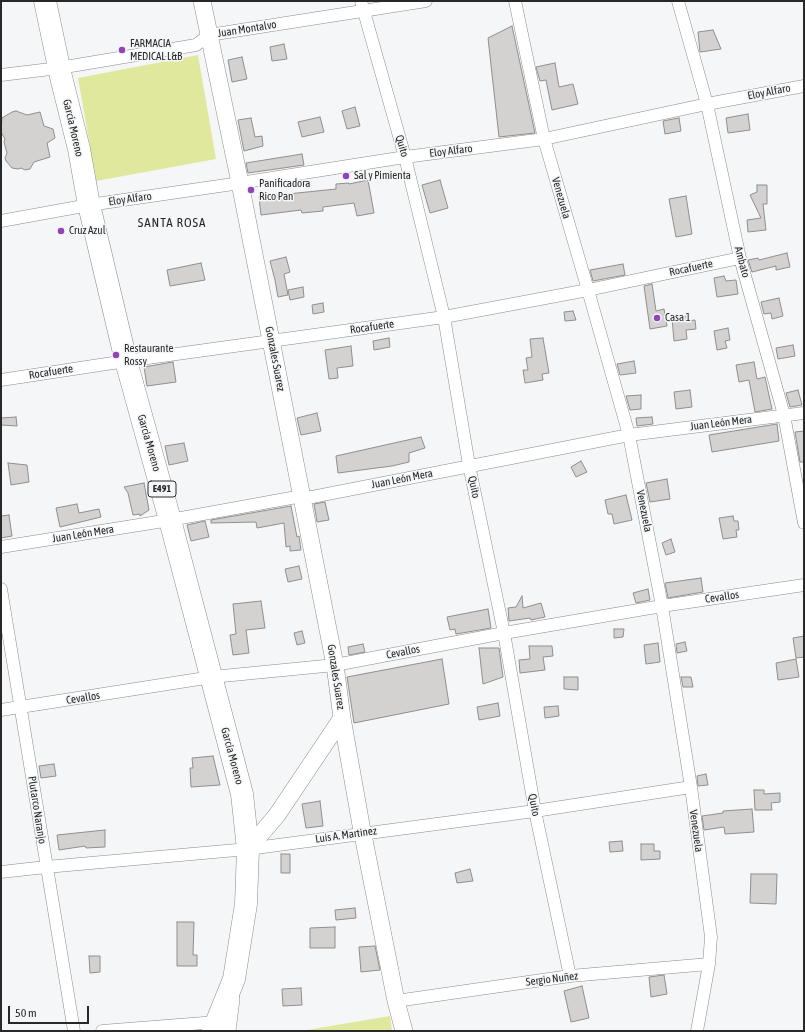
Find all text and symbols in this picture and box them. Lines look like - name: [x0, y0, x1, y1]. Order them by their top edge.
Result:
- street label: Juan Montalvo: [217, 18, 277, 40]
- place label: FARMACIA MEDICAL L&B: [130, 37, 182, 63]
- marker: FARMACIA MEDICAL L&B: [117, 45, 127, 55]
- street label: Eloy Alfaro: [746, 81, 792, 103]
- street label: García Moreno: [60, 98, 86, 158]
- street label: Quito: [393, 133, 411, 159]
- street label: Eloy Alfaro: [429, 142, 473, 160]
- place label: Sal y Pimienta: [354, 169, 411, 183]
- marker: Sal y Pimienta: [341, 171, 351, 181]
- street label: Venezuela: [549, 176, 573, 220]
- place label: Panificadora Rico Pan: [259, 177, 310, 203]
- marker: Panificadora Rico Pan: [246, 185, 256, 195]
- street label: Eloy Alfaro: [108, 189, 152, 209]
- district label: SANTA ROSA: [138, 215, 206, 231]
- place label: Cruz Azul: [69, 224, 106, 238]
- marker: Cruz Azul: [56, 226, 66, 236]
- street label: Ambato: [732, 245, 752, 279]
- street label: Rocafuerte: [668, 257, 714, 279]
- place label: Casa 1: [665, 311, 691, 325]
- marker: Casa 1: [652, 313, 662, 323]
- street label: Rocafuerte: [349, 317, 395, 337]
- street label: Gonzales Suarez: [262, 325, 288, 393]
- place label: Restaurante Rossy: [124, 342, 173, 368]
- marker: Restaurante Rossy: [111, 350, 121, 360]
- street label: Rocafuerte: [28, 362, 74, 382]
- street label: García Moreno: [135, 413, 163, 473]
- street label: Juan León Mera: [689, 413, 753, 433]
- street label: Juan León Mera: [370, 467, 434, 491]
- street label: Quito: [465, 475, 483, 499]
- road number: E491: [148, 481, 176, 497]
- street label: Venezuela: [633, 489, 655, 533]
- street label: Juan León Mera: [51, 523, 115, 545]
- street label: Cevallos: [704, 588, 740, 606]
- street label: Cevallos: [385, 642, 421, 662]
- street label: Gonzales Suarez: [324, 643, 348, 711]
- street label: Cevallos: [65, 689, 101, 707]
- street label: García Moreno: [218, 726, 246, 786]
- street label: Plutarco Naranjo: [25, 775, 49, 845]
- street label: Quito: [525, 793, 543, 817]
- street label: Venezuela: [686, 809, 706, 853]
- street label: Luis A. Martinez: [314, 824, 378, 846]
- street label: Sergio Nuñez: [525, 969, 579, 989]
- scale bar: [10, 998, 91, 1024]
- text: 50 m: [15, 1006, 37, 1020]

